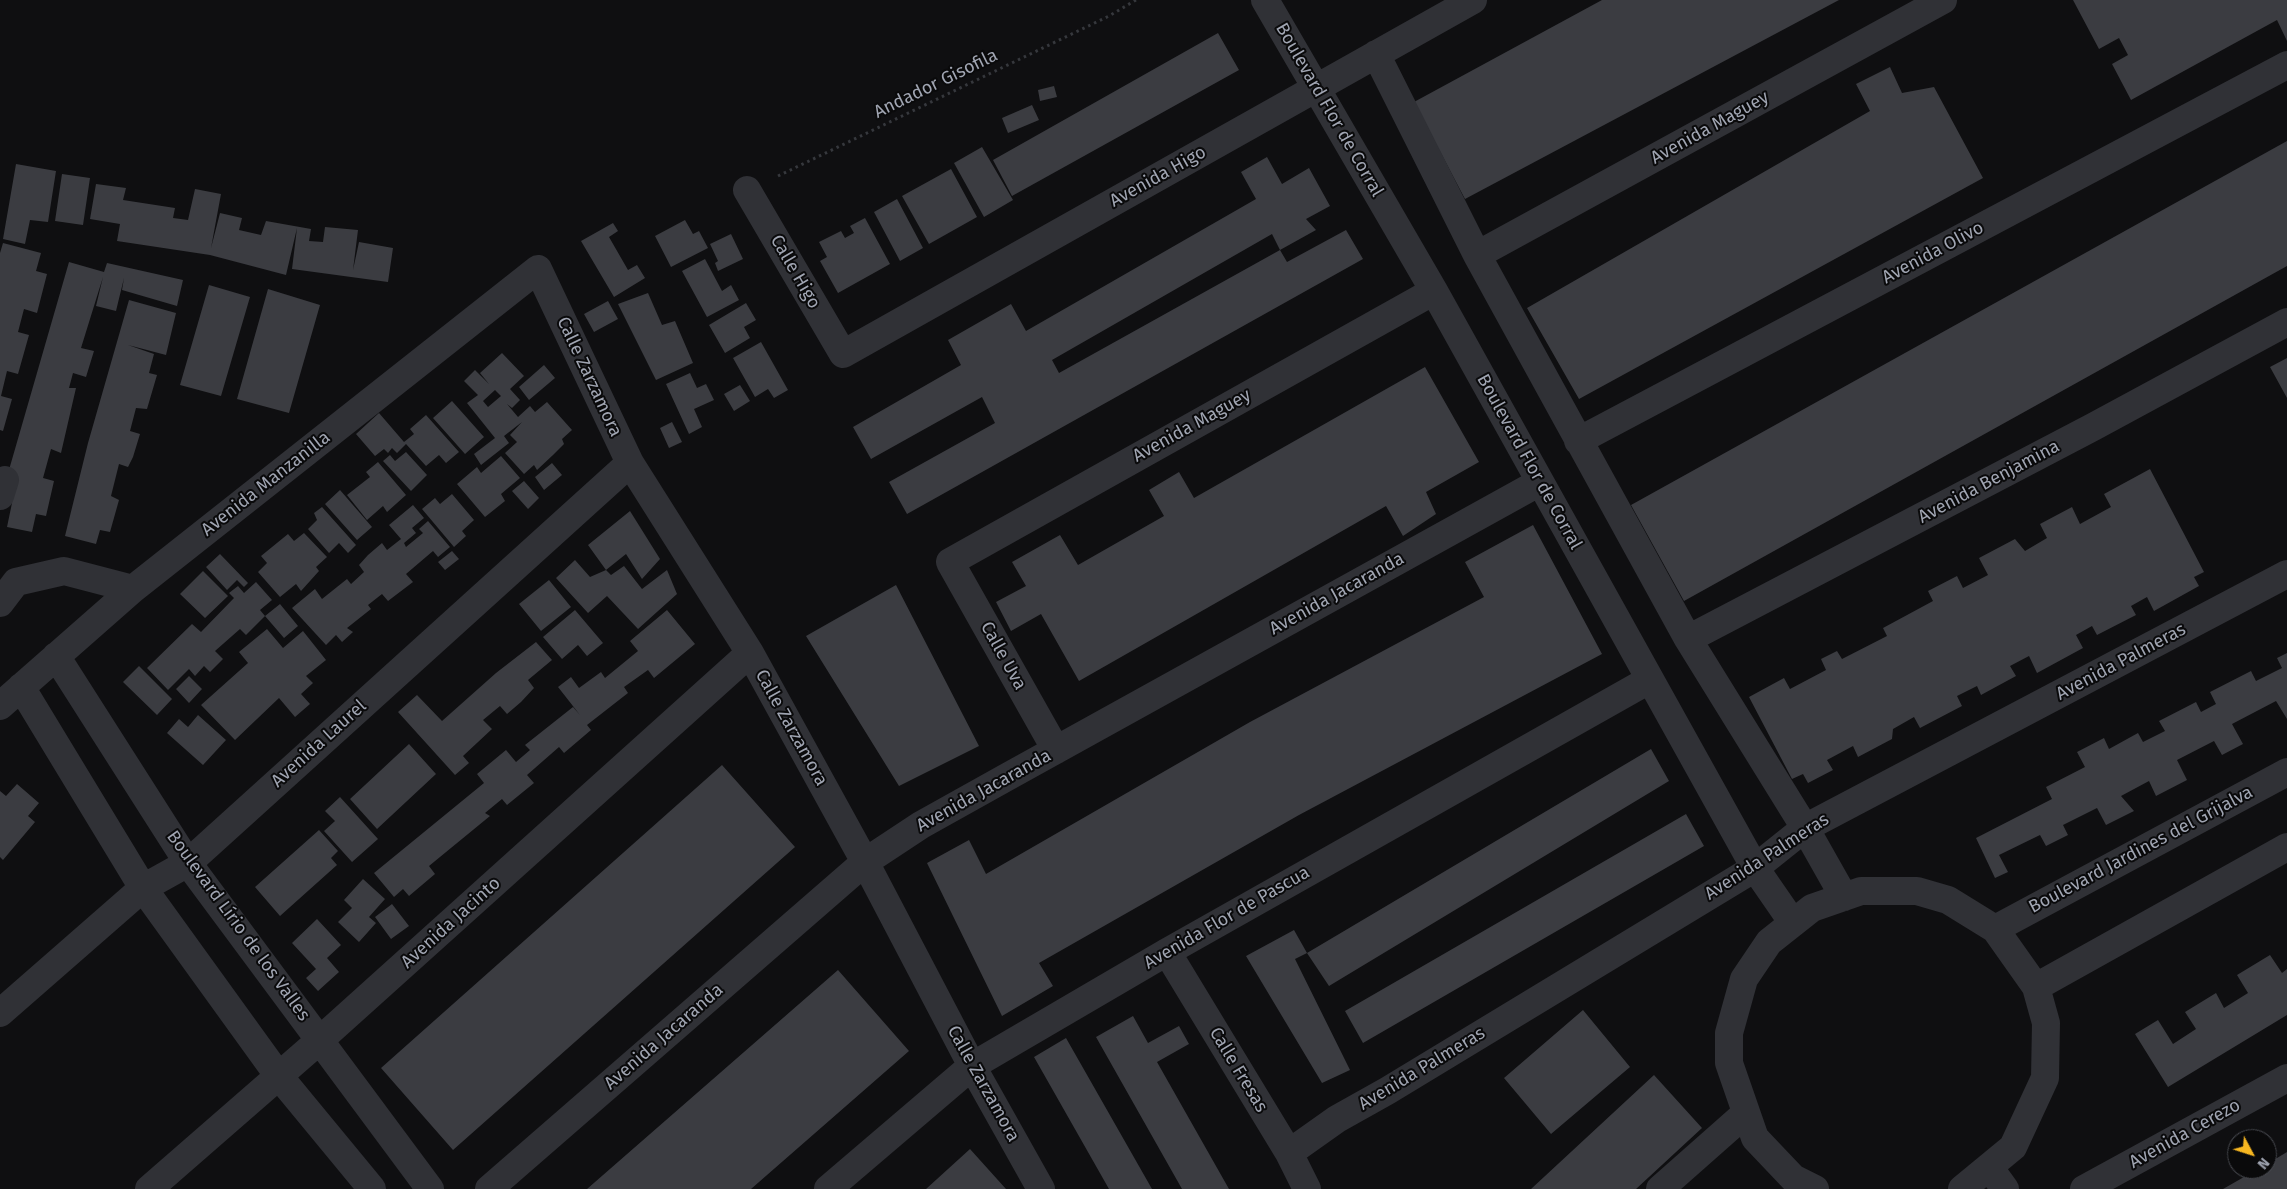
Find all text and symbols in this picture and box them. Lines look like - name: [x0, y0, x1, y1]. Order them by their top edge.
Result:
- street label: Boulevard Flor de Corral: [1270, 19, 1388, 201]
- street label: Andador Gisofila: [871, 45, 1001, 123]
- street label: Avenida Maguey: [1647, 87, 1773, 169]
- street label: Avenida Higo: [1106, 142, 1210, 212]
- street label: Avenida Olivo: [1879, 217, 1987, 289]
- street label: Calle Higo: [765, 231, 825, 313]
- street label: Calle Zarzamora: [552, 314, 626, 440]
- street label: Boulevard Flor de Corral: [1472, 371, 1586, 553]
- street label: Avenida Maguey: [1129, 385, 1255, 467]
- street label: Avenida Manzanilla: [197, 427, 335, 541]
- street label: Avenida Benjamina: [1915, 436, 2063, 528]
- street label: Avenida Jacaranda: [1266, 548, 1408, 640]
- street label: Calle Uva: [975, 618, 1031, 694]
- street label: Avenida Palmeras: [2052, 619, 2190, 705]
- street label: Calle Zarzamora: [750, 666, 832, 790]
- street label: Avenida Laurel: [267, 696, 371, 792]
- street label: Avenida Jacaranda: [913, 745, 1055, 837]
- street label: Boulevard Jardines del Grijalva: [2025, 782, 2257, 918]
- street label: Avenida Palmeras: [1701, 809, 1833, 905]
- street label: Boulevard Lírio de los Valles: [162, 827, 314, 1025]
- street label: Avenida Flor de Pascua: [1140, 862, 1314, 974]
- street label: Avenida Jacinto: [397, 873, 505, 973]
- street label: Avenida Jacaranda: [600, 979, 728, 1095]
- street label: Calle Zarzamora: [942, 1022, 1024, 1146]
- street label: Avenida Palmeras: [1355, 1023, 1489, 1115]
- street label: Calle Fresas: [1204, 1024, 1272, 1116]
- street label: Avenida Cerezo: [2126, 1095, 2244, 1173]
- north arrow: [2227, 1129, 2277, 1179]
- text: N: [2254, 1154, 2273, 1172]

